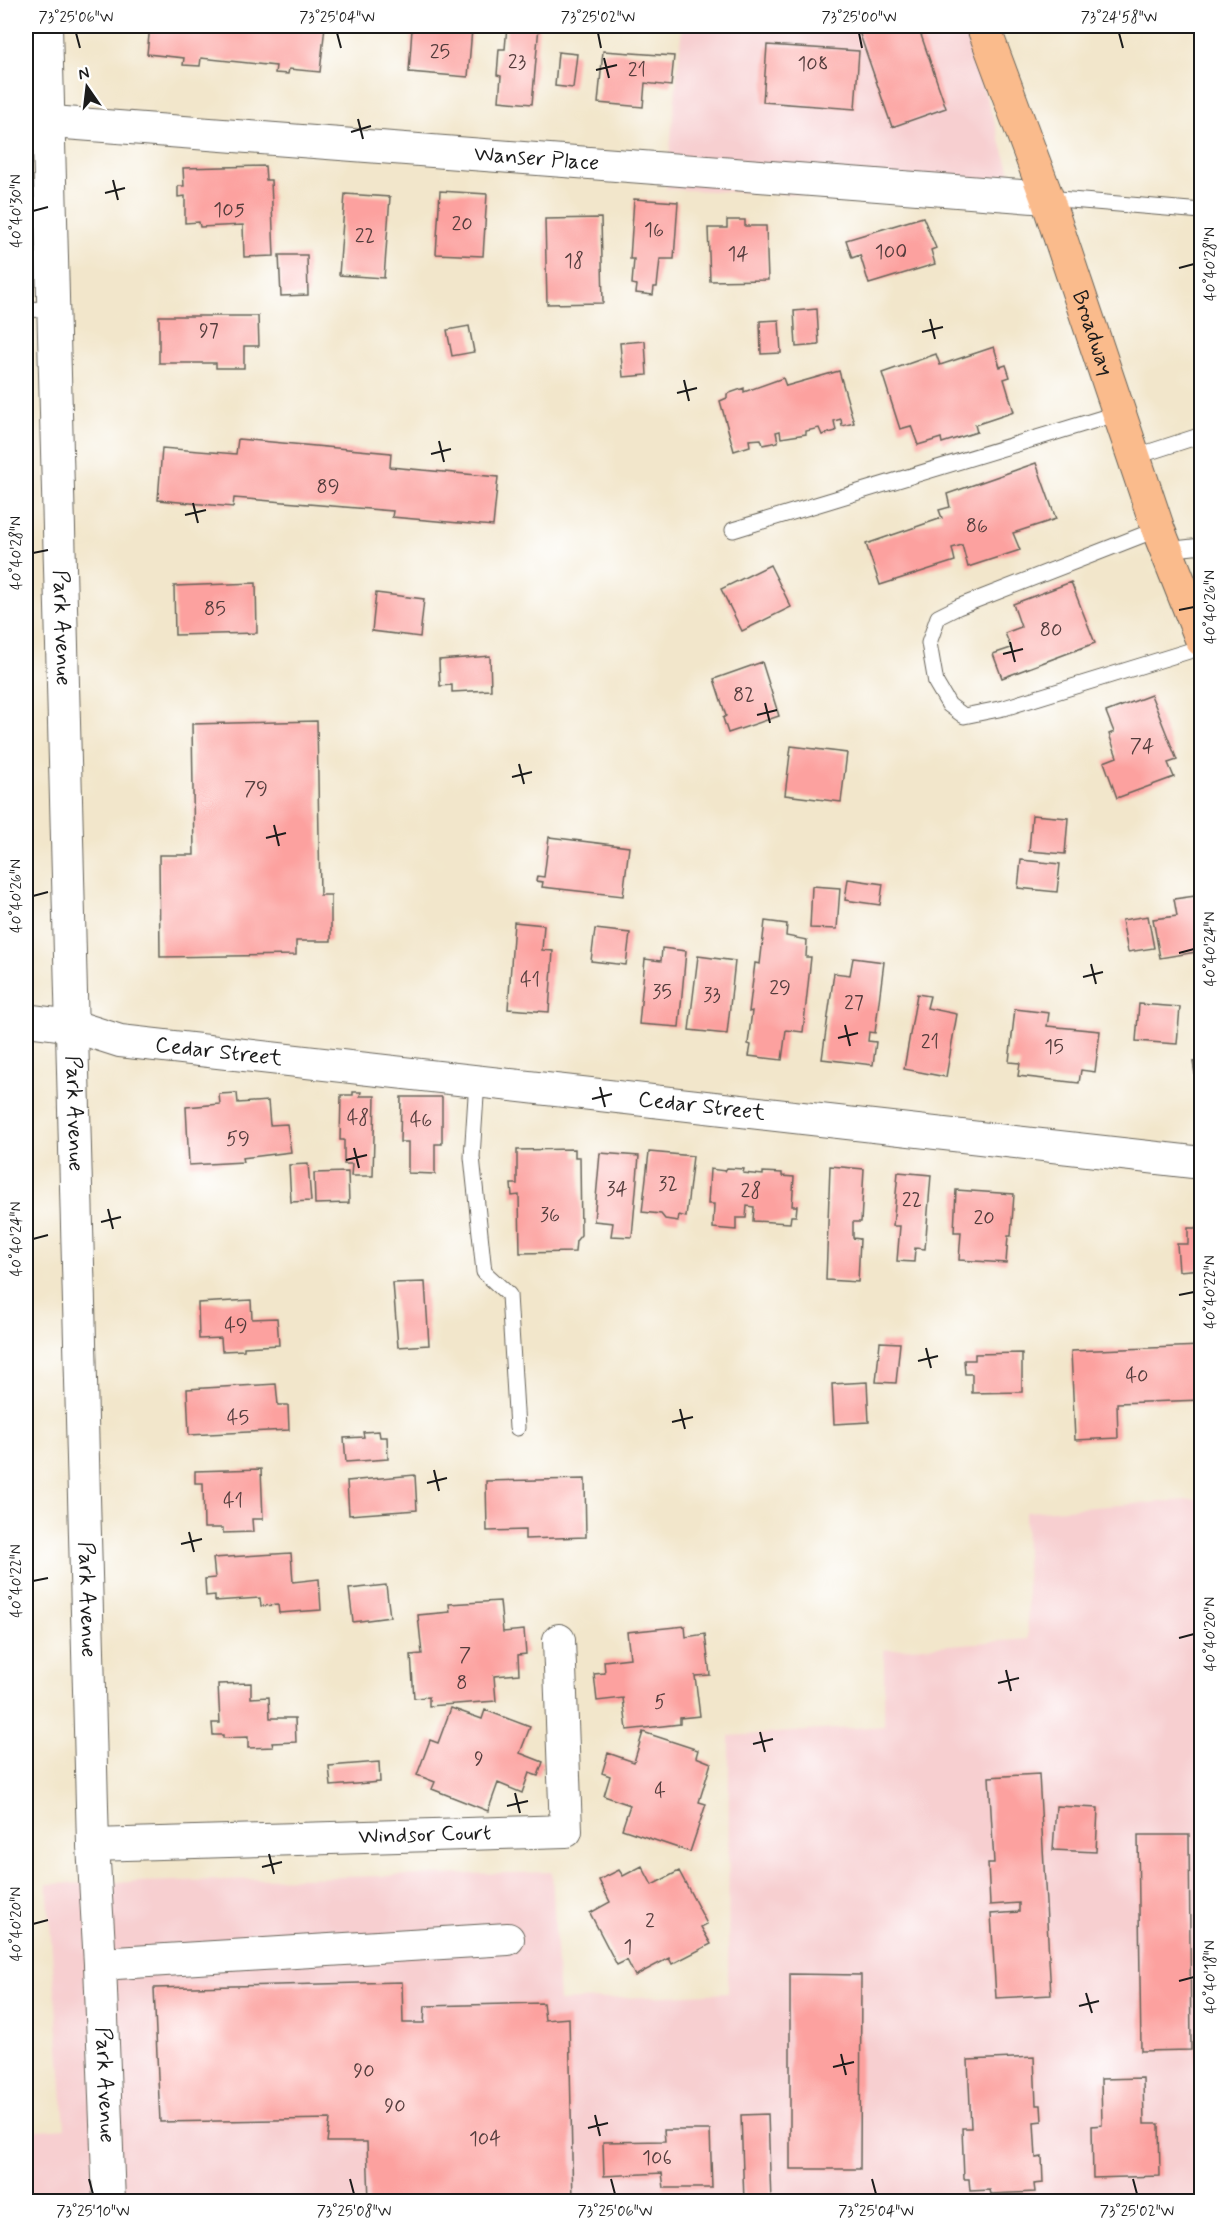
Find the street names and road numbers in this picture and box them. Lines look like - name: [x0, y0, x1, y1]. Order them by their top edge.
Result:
- street label: Wanser Place: [473, 140, 600, 178]
- street label: Broadway: [1065, 287, 1120, 379]
- street label: Park Avenue: [46, 569, 77, 686]
- street label: Cedar Street: [154, 1031, 284, 1073]
- street label: Park Avenue: [59, 1055, 90, 1172]
- street label: Cedar Street: [637, 1086, 767, 1128]
- street label: Park Avenue: [71, 1541, 102, 1658]
- street label: Windsor Court: [358, 1819, 492, 1851]
- street label: Park Avenue: [88, 2027, 121, 2144]

